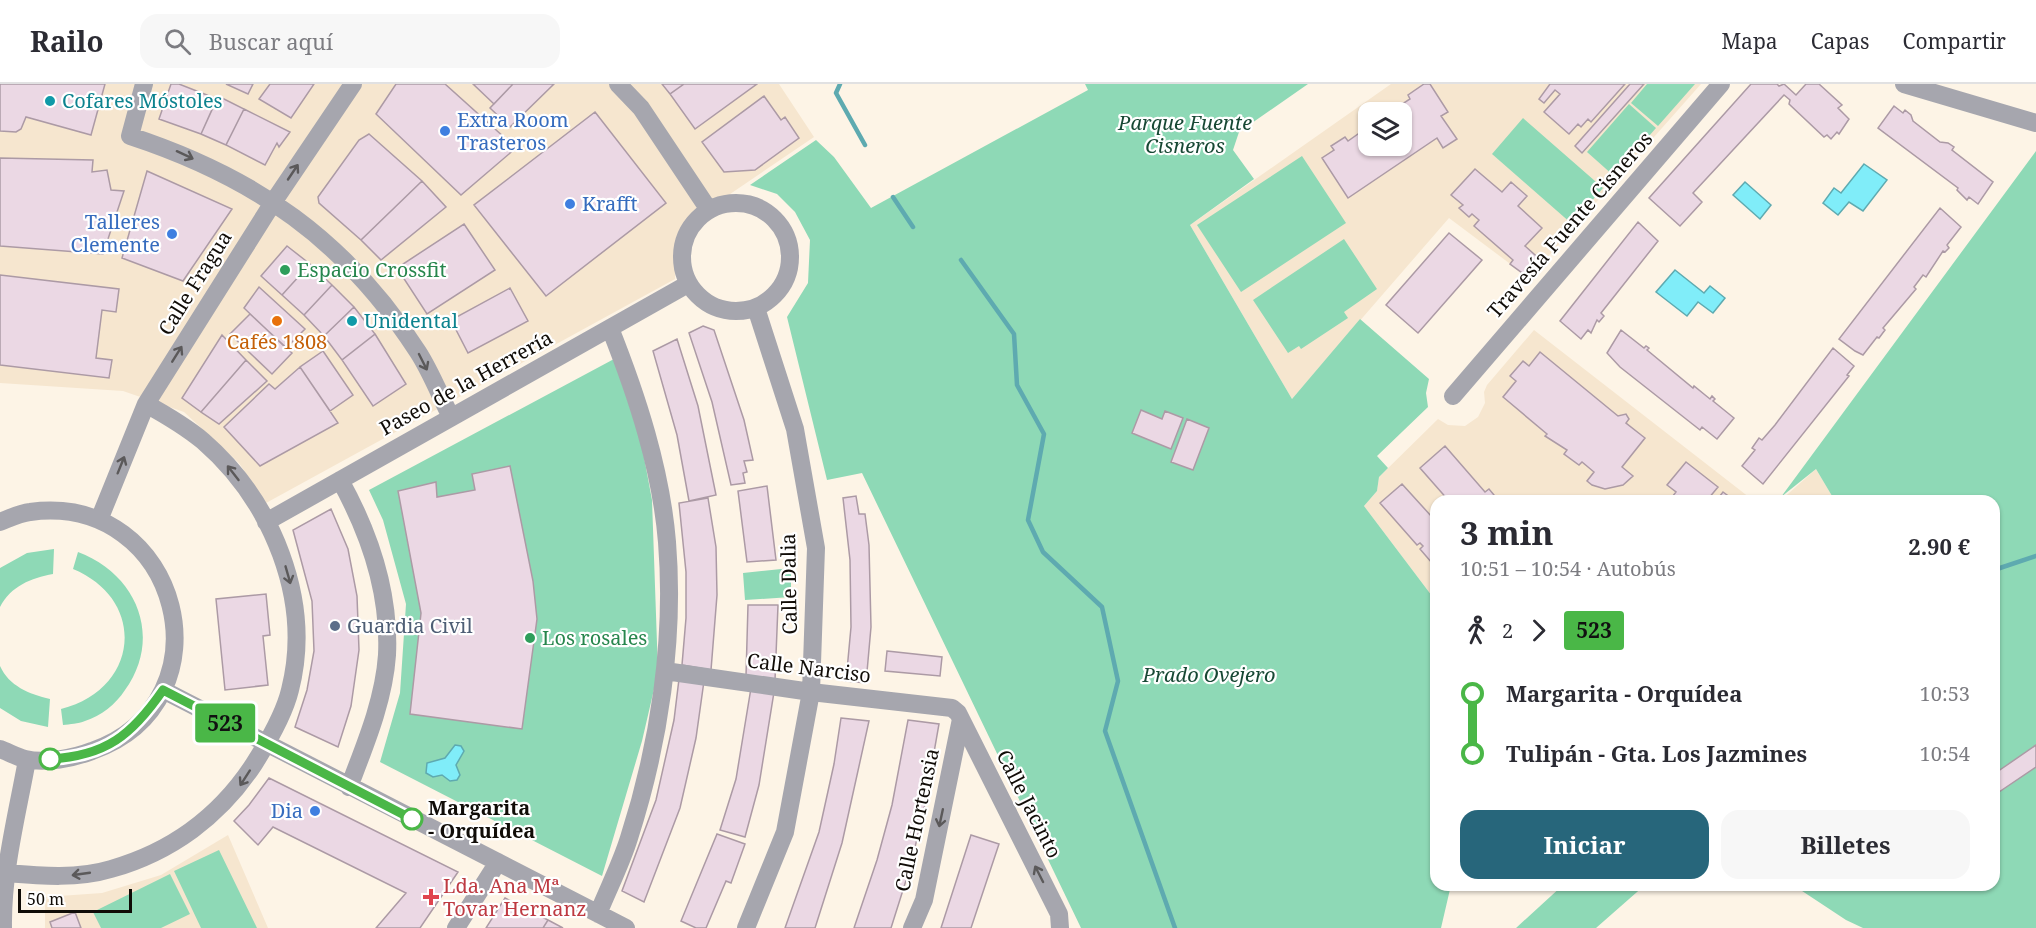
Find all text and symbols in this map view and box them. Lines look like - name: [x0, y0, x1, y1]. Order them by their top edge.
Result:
- search box: [140, 14, 560, 68]
- text: Railo: [30, 22, 104, 60]
- icon: search: [161, 25, 194, 58]
- text: Buscar aquí: [209, 26, 333, 56]
- text: Mapa: [1721, 27, 1778, 55]
- text: Capas: [1811, 27, 1870, 55]
- text: Compartir: [1903, 27, 2006, 55]
- place label: Cofares Móstoles: [62, 87, 223, 114]
- marker: Cofares Móstoles: [43, 94, 57, 108]
- map controls: [1358, 102, 1412, 156]
- button: layers: [1358, 102, 1412, 156]
- place label: Extra Room Trasteros: [457, 106, 569, 156]
- park label: Parque Fuente Cisneros: [1117, 109, 1252, 159]
- marker: Extra Room Trasteros: [438, 124, 452, 138]
- street label: Travesía Fuente Cisneros: [1481, 126, 1658, 324]
- one-way arrow: [176, 150, 194, 162]
- one-way arrow: [287, 165, 299, 181]
- place label: Krafft: [582, 190, 637, 217]
- marker: Krafft: [563, 197, 577, 211]
- place label: Talleres Clemente: [71, 208, 160, 258]
- street label: Calle Fragua: [152, 225, 237, 340]
- marker: Talleres Clemente: [165, 227, 179, 241]
- place label: Espacio Crossfit: [297, 256, 447, 283]
- marker: Espacio Crossfit: [278, 263, 292, 277]
- place label: Unidental: [364, 307, 458, 334]
- marker: Cafés 1808: [270, 314, 284, 328]
- marker: Unidental: [345, 314, 359, 328]
- street label: Paseo de la Herrería: [374, 324, 557, 441]
- place label: Cafés 1808: [227, 328, 327, 355]
- one-way arrow: [171, 346, 183, 363]
- one-way arrow: [418, 352, 429, 370]
- one-way arrow: [116, 457, 127, 475]
- one-way arrow: [227, 465, 240, 481]
- text: 3 min: [1460, 510, 1553, 555]
- text: 2.90 €: [1908, 531, 1970, 561]
- street label: Calle Dalia: [774, 533, 803, 635]
- text: 10:51 – 10:54 · Autobús: [1460, 555, 1676, 582]
- one-way arrow: [283, 565, 294, 584]
- place label: Guardia Civil: [347, 612, 473, 639]
- icon: walk: [1460, 614, 1493, 647]
- icon: forward: [1522, 614, 1555, 647]
- text: 523: [1576, 616, 1612, 644]
- text: 2: [1502, 617, 1513, 644]
- marker: Guardia Civil: [328, 619, 342, 633]
- place label: Los rosales: [542, 624, 647, 651]
- marker: Los rosales: [523, 631, 537, 645]
- street label: Calle Narciso: [746, 647, 873, 688]
- park label: Prado Ovejero: [1142, 661, 1275, 688]
- text: Margarita - Orquídea: [1506, 678, 1742, 708]
- text: 10:53: [1920, 680, 1970, 707]
- line badge: 523: [190, 704, 260, 742]
- text: 523: [207, 709, 243, 737]
- text: Tulipán - Gta. Los Jazmines: [1506, 738, 1807, 768]
- text: 10:54: [1920, 740, 1970, 767]
- street label: Calle Jacinto: [991, 745, 1068, 862]
- street label: Calle Hortensia: [888, 746, 945, 894]
- unlabelled marker: [39, 748, 61, 770]
- one-way arrow: [238, 770, 251, 787]
- place label: Margarita - Orquídea: [428, 794, 535, 844]
- place label: Dia: [271, 797, 303, 824]
- marker: Dia: [308, 804, 322, 818]
- one-way arrow: [935, 807, 946, 827]
- marker: Margarita - Orquídea: [401, 808, 423, 830]
- button: Iniciar: [1460, 810, 1709, 879]
- button: Billetes: [1721, 810, 1970, 879]
- one-way arrow: [1033, 866, 1044, 884]
- one-way arrow: [72, 868, 92, 879]
- place label: Lda. Ana Mª Tovar Hernanz: [443, 872, 587, 922]
- scale bar: [18, 886, 132, 914]
- text: 50 m: [27, 888, 64, 910]
- marker: Lda. Ana Mª Tovar Hernanz: [424, 890, 438, 904]

